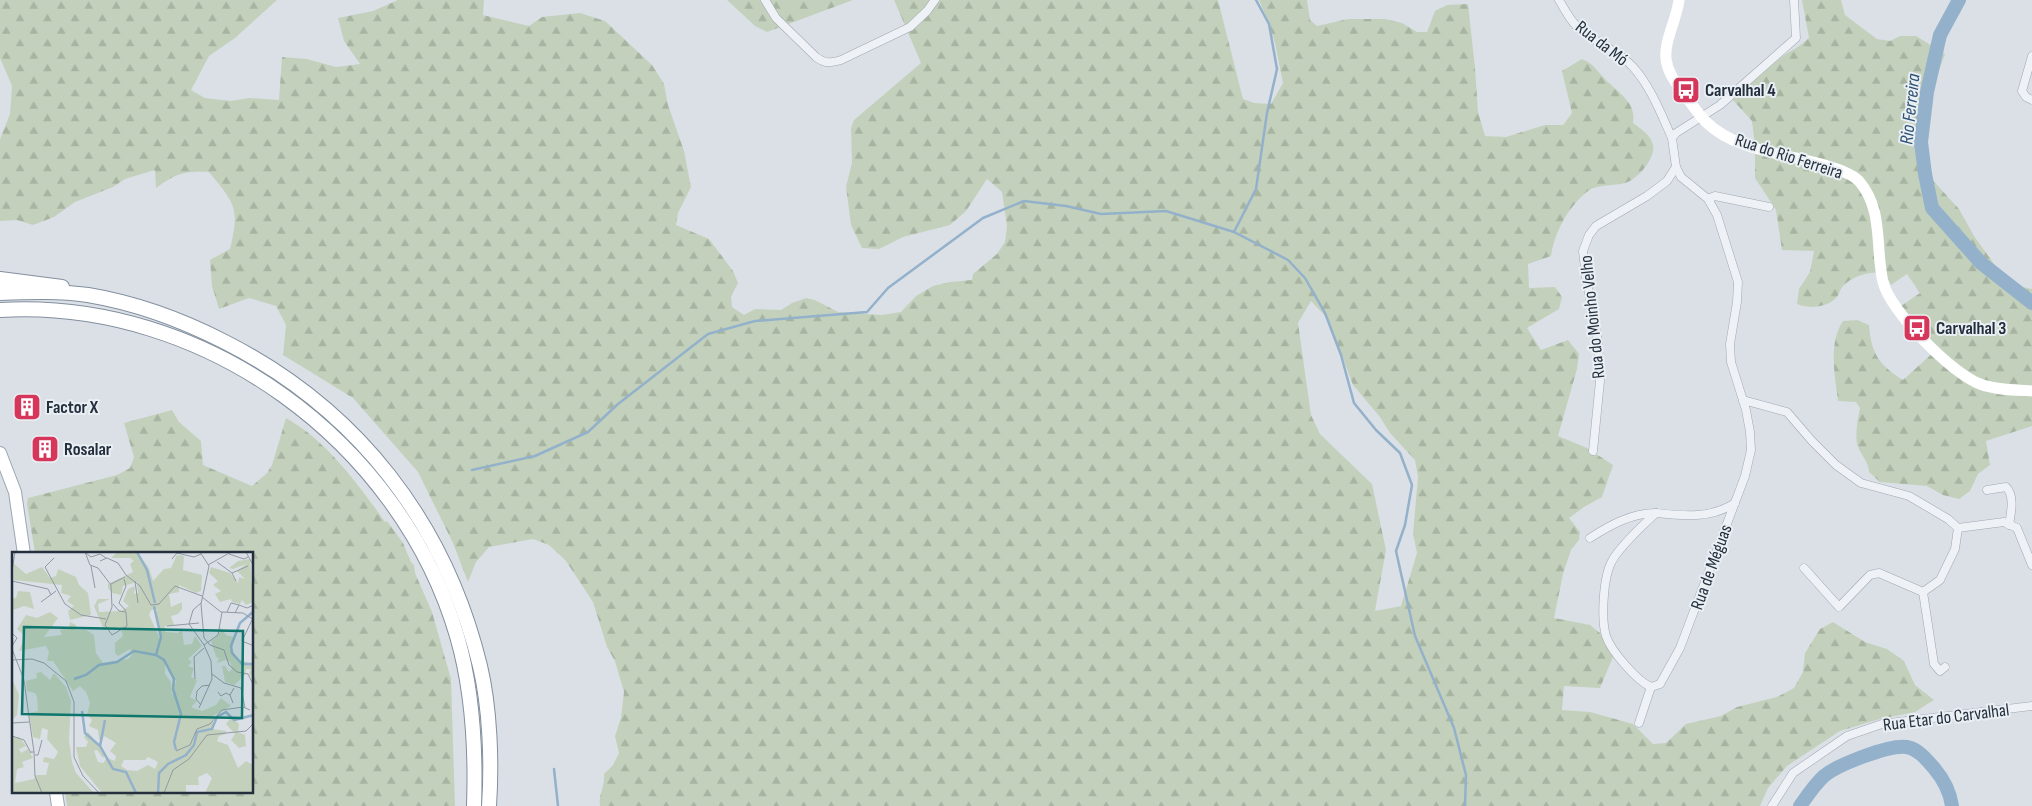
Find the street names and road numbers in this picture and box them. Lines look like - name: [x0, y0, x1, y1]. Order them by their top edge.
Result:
- street label: Rua da Mó: [1571, 16, 1632, 70]
- street label: Rua do Rio Ferreira: [1732, 129, 1845, 184]
- street label: Rua do Moinho Velho: [1576, 254, 1609, 380]
- street label: Rua de Méguas: [1686, 522, 1737, 613]
- street label: Rua Etar do Carvalhal: [1882, 699, 2010, 736]

